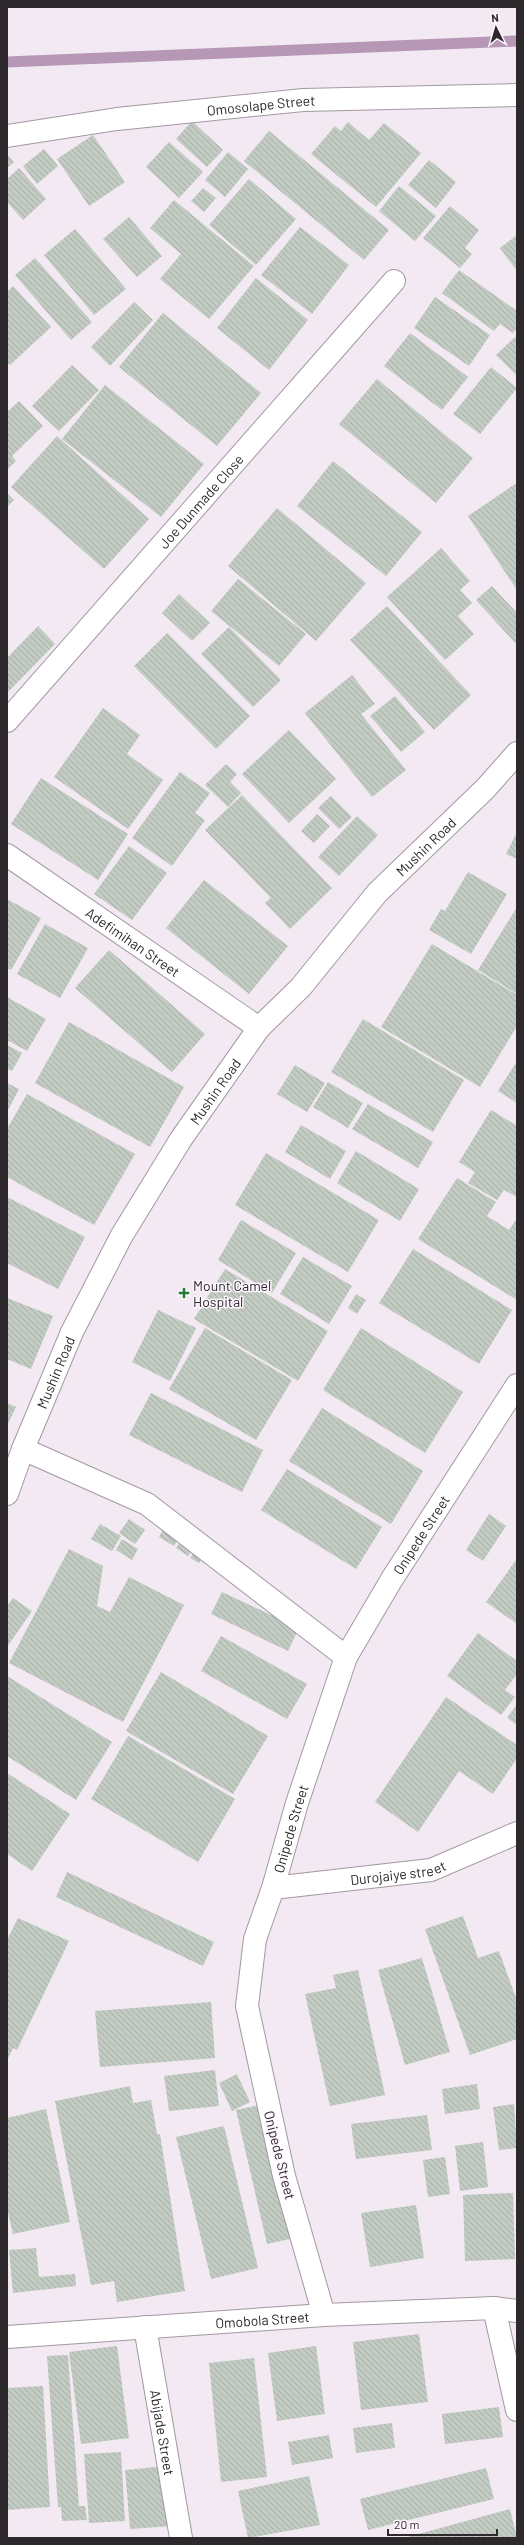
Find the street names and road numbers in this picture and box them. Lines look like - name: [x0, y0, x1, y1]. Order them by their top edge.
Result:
- street label: Omosolape Street: [206, 91, 315, 118]
- street label: Joe Dunmade Close: [155, 450, 246, 552]
- street label: Mushin Road: [392, 814, 459, 879]
- street label: Adefimihan Street: [83, 903, 184, 980]
- street label: Mushin Road: [186, 1055, 244, 1127]
- street label: Mushin Road: [32, 1334, 78, 1411]
- street label: Onipede Street: [389, 1492, 453, 1577]
- street label: Onipede Street: [269, 1782, 311, 1875]
- street label: Durojaiye street: [349, 1856, 448, 1888]
- street label: Onipede Street: [261, 2109, 299, 2201]
- street label: Omobola Street: [215, 2308, 310, 2331]
- street label: Abijade Street: [147, 2388, 179, 2477]

